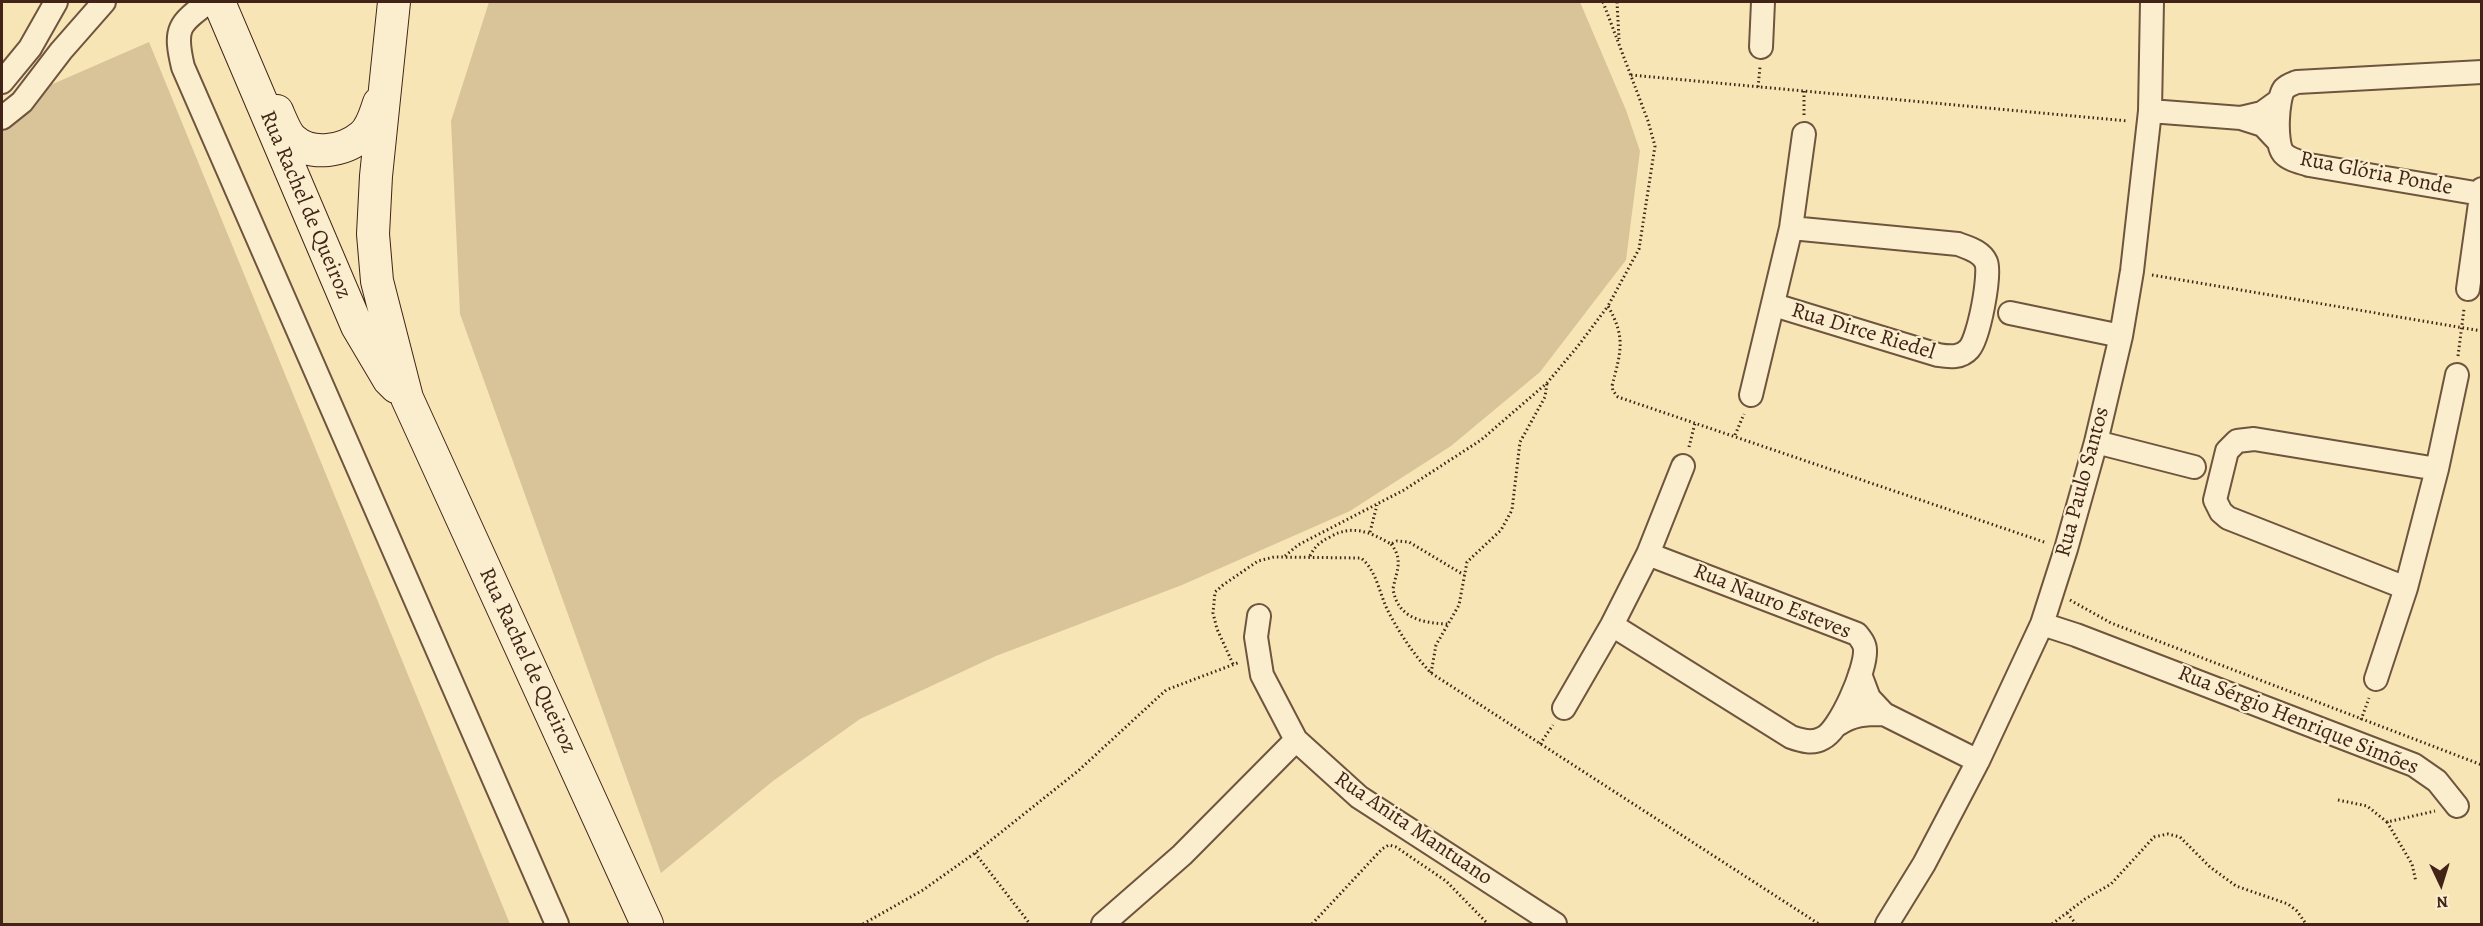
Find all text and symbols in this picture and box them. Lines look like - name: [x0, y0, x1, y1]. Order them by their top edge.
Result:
- street label: Rua Rachel de Queiroz: [253, 107, 357, 303]
- street label: Rua Glória Ponde: [2297, 146, 2455, 202]
- street label: Rua Dirce Riedel: [1788, 298, 1938, 366]
- street label: Rua Paulo Santos: [2050, 404, 2116, 560]
- street label: Rua Nauro Esteves: [1689, 558, 1855, 646]
- street label: Rua Rachel de Queiroz: [472, 564, 582, 758]
- street label: Rua Sérgio Henrique Simões: [2174, 661, 2422, 781]
- street label: Rua Anita Mantuano: [1329, 766, 1497, 892]
- north arrow: [2411, 854, 2471, 914]
- text: N: [2436, 891, 2449, 913]

